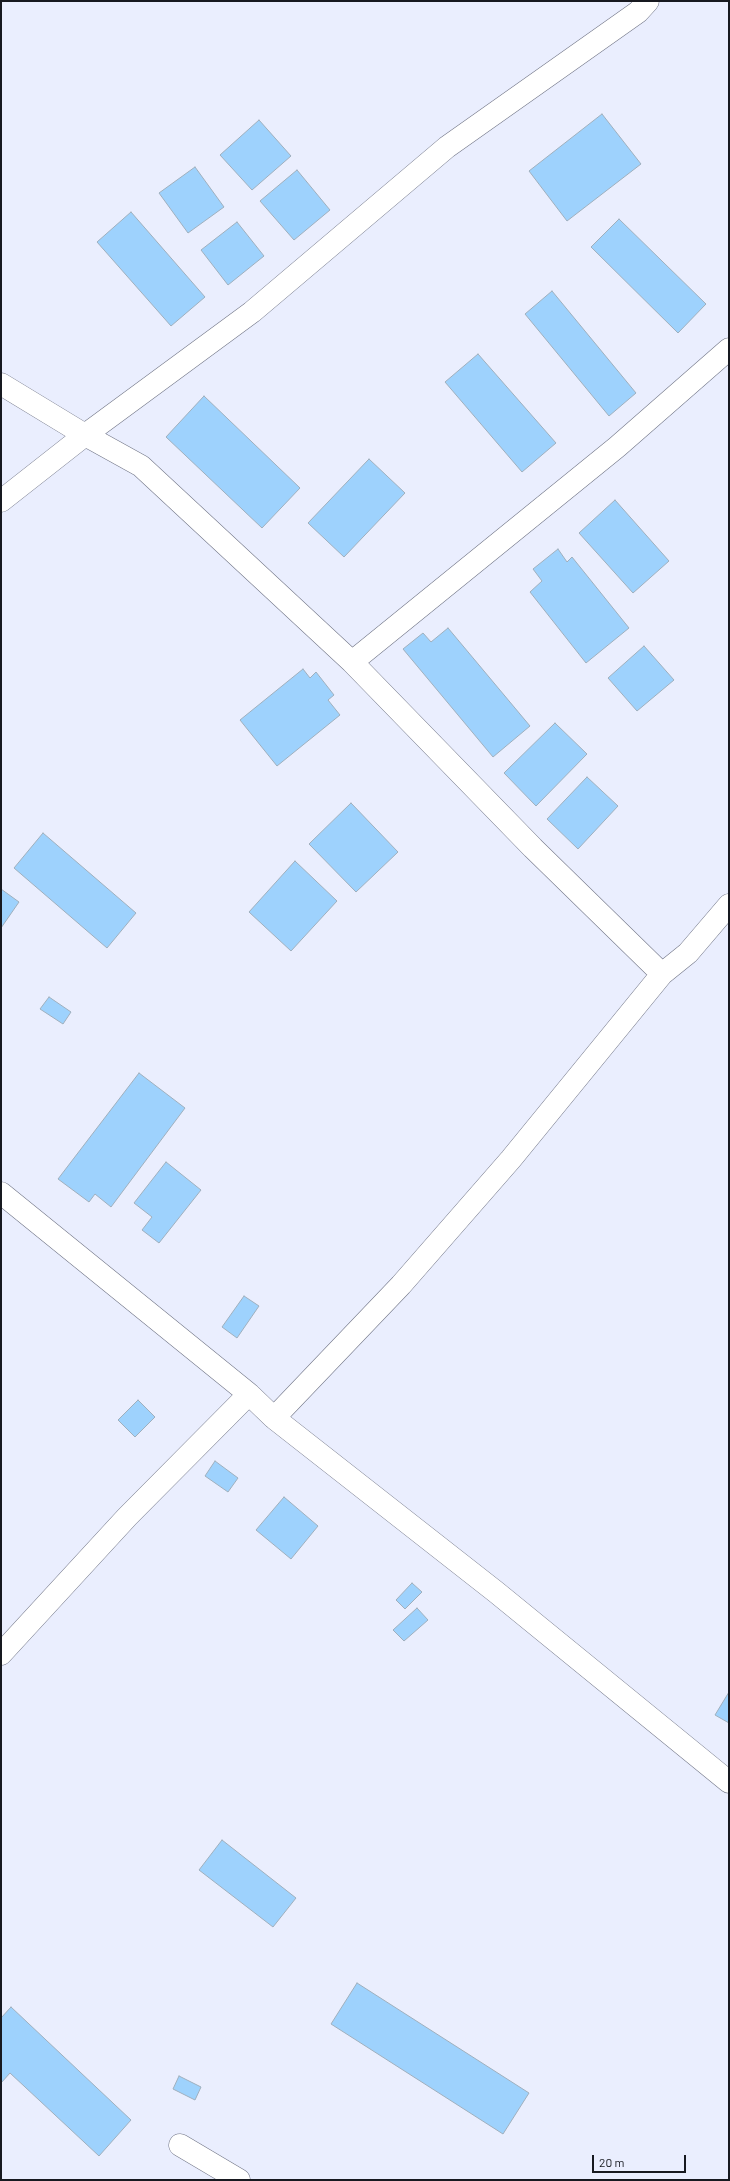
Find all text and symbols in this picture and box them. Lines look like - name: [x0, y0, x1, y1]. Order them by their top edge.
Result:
- scale bar: [594, 2147, 688, 2173]
- text: 20 m: [599, 2155, 625, 2169]

